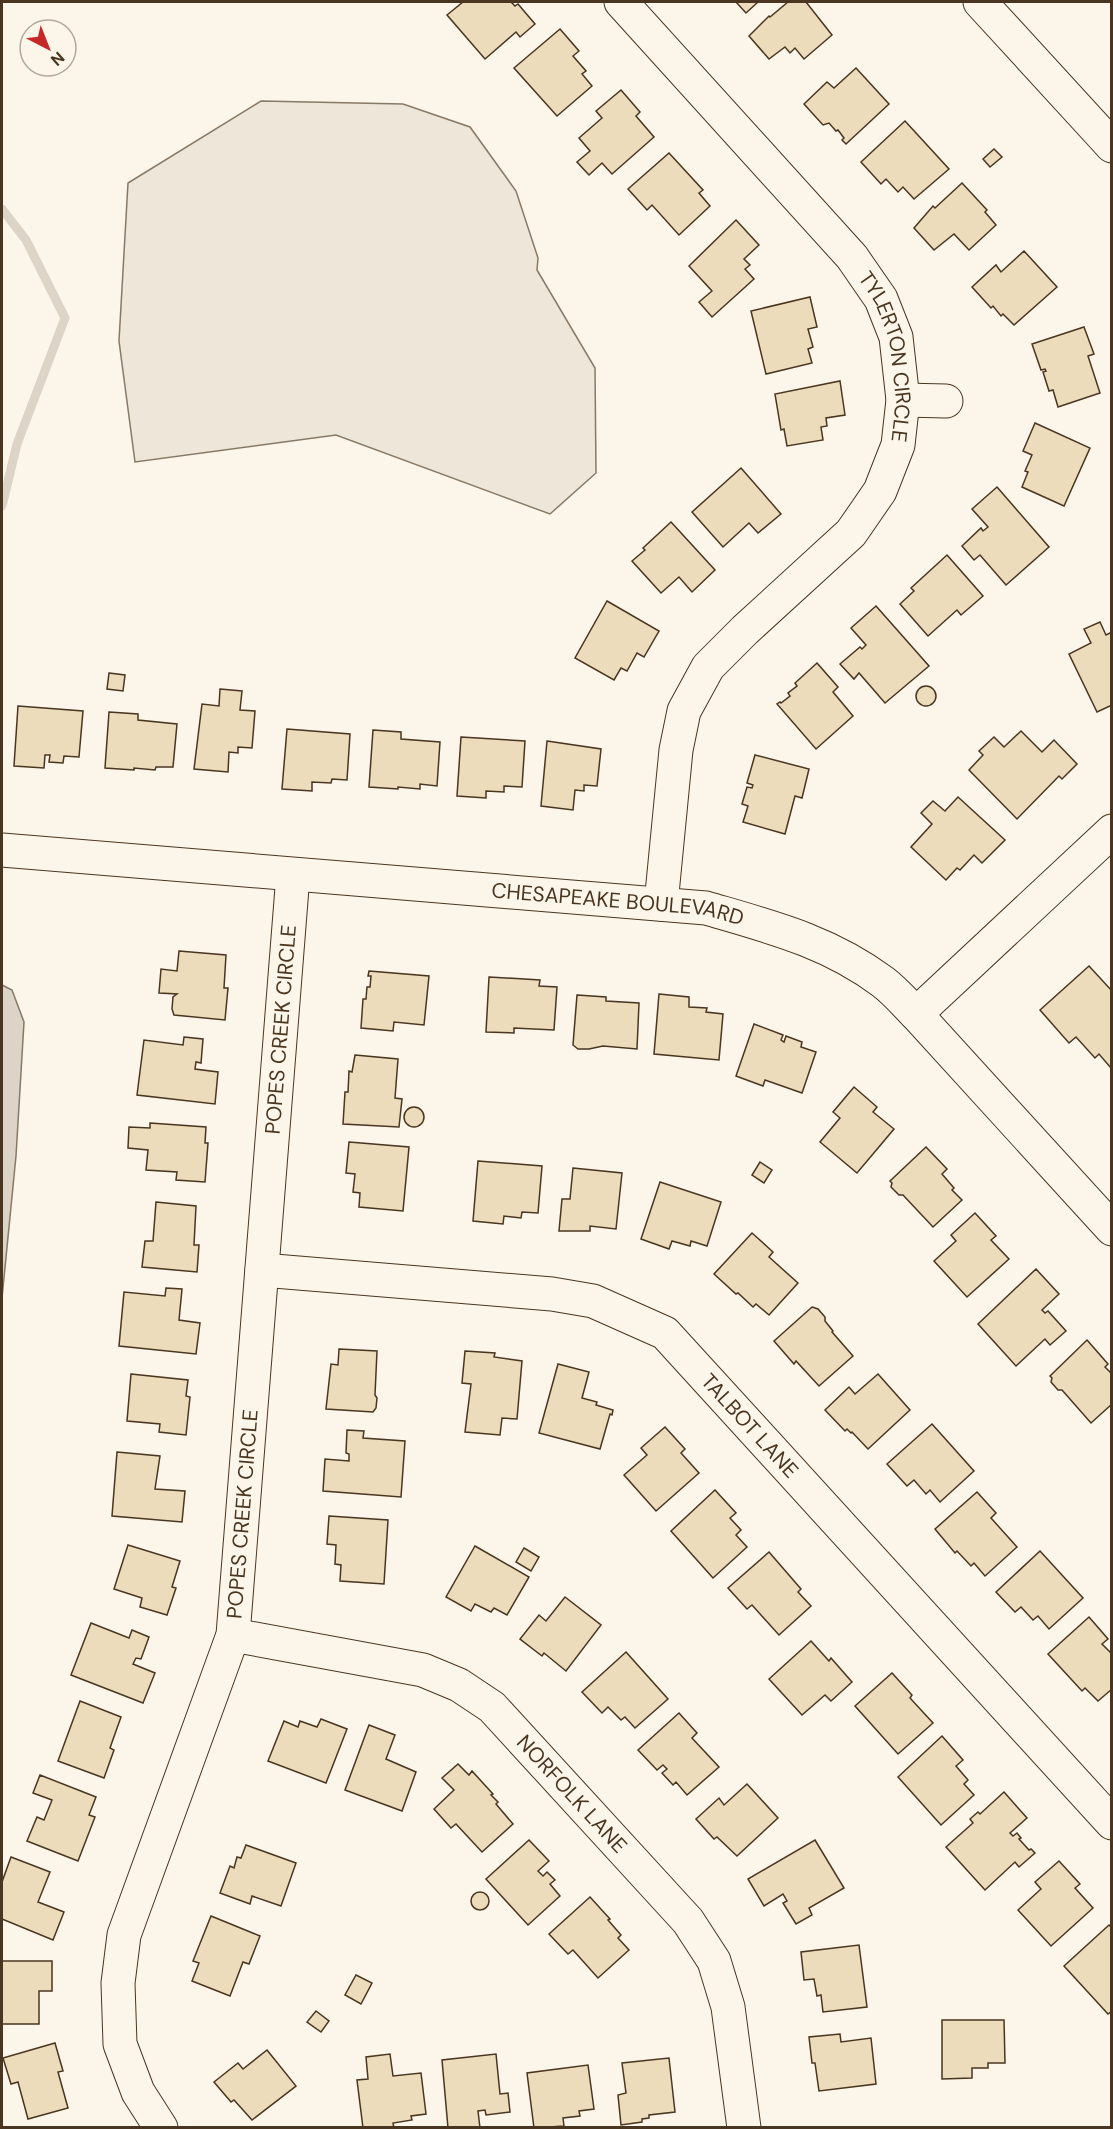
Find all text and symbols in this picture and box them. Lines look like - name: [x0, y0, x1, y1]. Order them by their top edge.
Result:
- north arrow: [18, 18, 78, 78]
- text: N: [46, 47, 69, 70]
- street label: TYLERTON CIRCLE: [852, 266, 917, 444]
- street label: CHESAPEAKE BOULEVARD: [490, 876, 747, 932]
- street label: POPES CREEK CIRCLE: [259, 924, 303, 1135]
- street label: TALBOT LANE: [695, 1368, 805, 1484]
- street label: POPES CREEK CIRCLE: [220, 1408, 265, 1620]
- street label: NORFOLK LANE: [510, 1729, 633, 1859]

